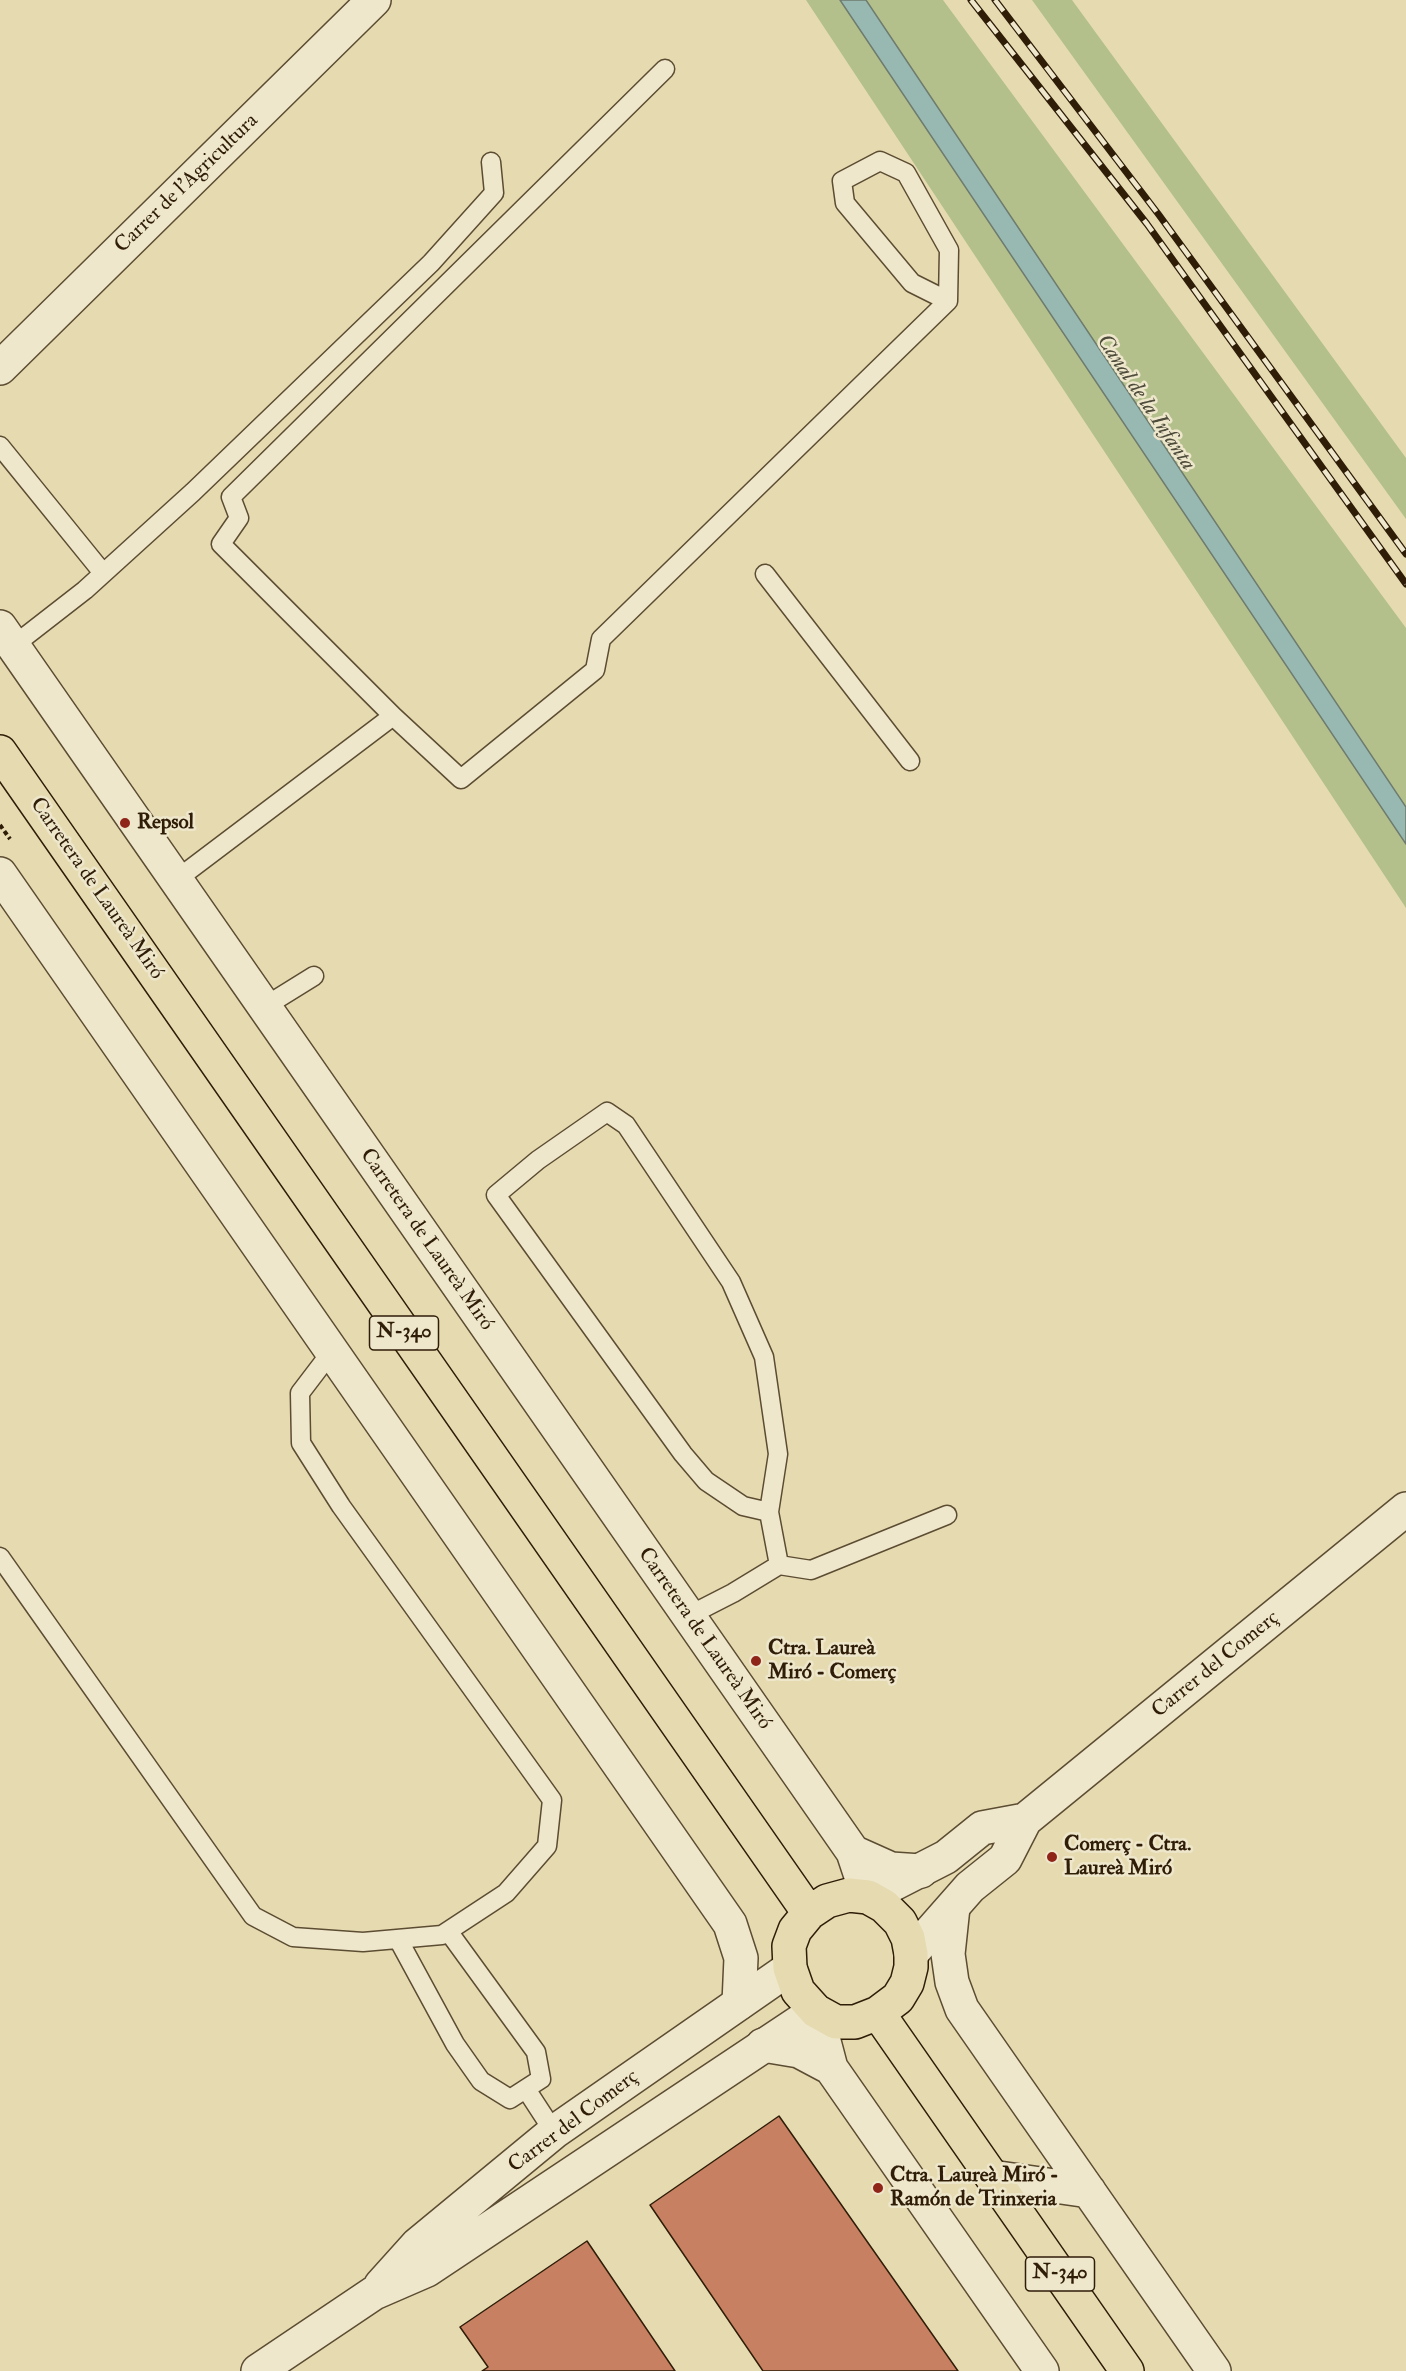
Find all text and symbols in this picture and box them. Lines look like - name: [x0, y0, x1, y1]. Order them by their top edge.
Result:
- street label: Carrer de l'Agricultura: [110, 109, 264, 259]
- water label: Canal de la Infanta: [1090, 330, 1200, 476]
- street label: Carretera de Laureà Miró: [24, 793, 168, 985]
- place label: Repsol: [137, 810, 194, 836]
- marker: Repsol: [118, 816, 132, 830]
- street label: Carretera de Laureà Miró: [354, 1144, 498, 1336]
- road number: N-340: [370, 1316, 438, 1350]
- street label: Carretera de Laureà Miró: [632, 1543, 776, 1735]
- street label: Carrer del Comerç: [1147, 1606, 1285, 1724]
- place label: Ctra. Laureà Miró - Comerç: [768, 1636, 896, 1686]
- marker: Ctra. Laureà Miró - Comerç: [749, 1654, 763, 1668]
- place label: Comerç - Ctra. Laureà Miró: [1064, 1832, 1191, 1882]
- marker: Comerç - Ctra. Laureà Miró: [1045, 1850, 1059, 1864]
- street label: Carrer del Comerç: [504, 2065, 644, 2179]
- place label: Ctra. Laureà Miró - Ramón de Trinxeria: [890, 2163, 1059, 2213]
- marker: Ctra. Laureà Miró - Ramón de Trinxeria: [871, 2181, 885, 2195]
- road number: N-340: [1026, 2257, 1094, 2291]

